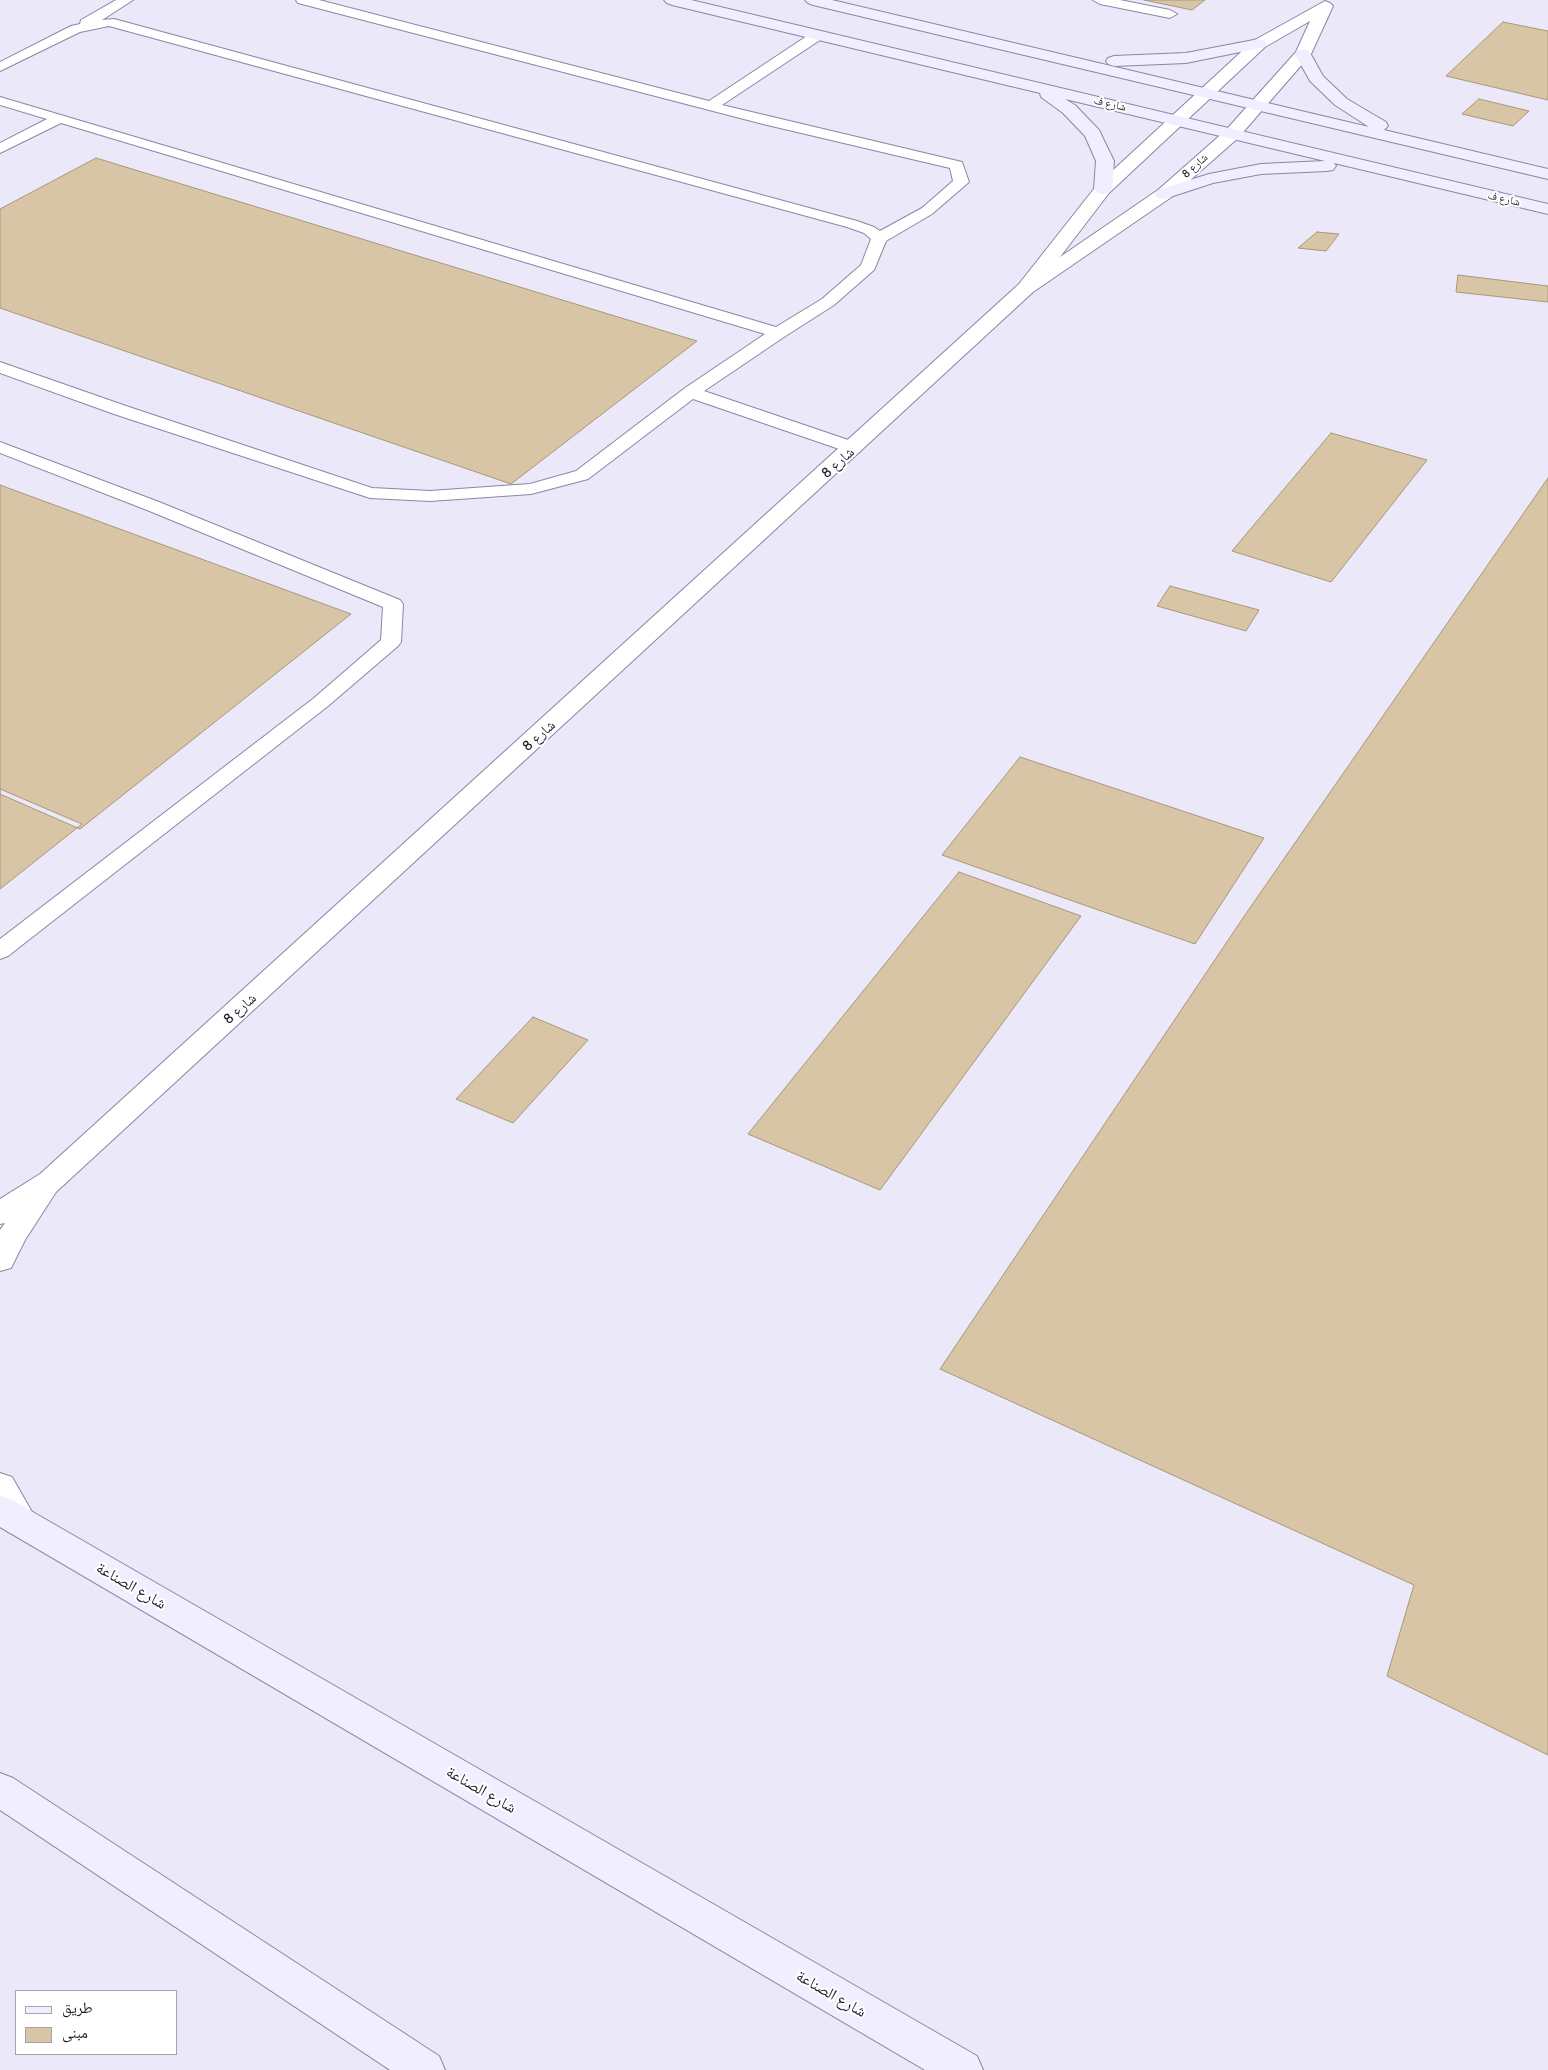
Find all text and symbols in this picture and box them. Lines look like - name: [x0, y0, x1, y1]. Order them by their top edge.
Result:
- street label: شارع ف: [1093, 94, 1127, 114]
- street label: شارع 8: [1179, 151, 1211, 181]
- street label: شارع ف: [1487, 189, 1521, 209]
- street label: شارع 8: [818, 444, 858, 482]
- street label: شارع 8: [519, 717, 559, 755]
- street label: شارع 8: [220, 990, 260, 1028]
- street label: شارع الصناعة: [93, 1558, 169, 1614]
- street label: شارع الصناعة: [443, 1762, 519, 1818]
- street label: شارع الصناعة: [793, 1966, 869, 2022]
- legend: [15, 1990, 178, 2055]
- text: طريق: [62, 1999, 93, 2017]
- text: مبنى: [62, 2024, 88, 2042]

